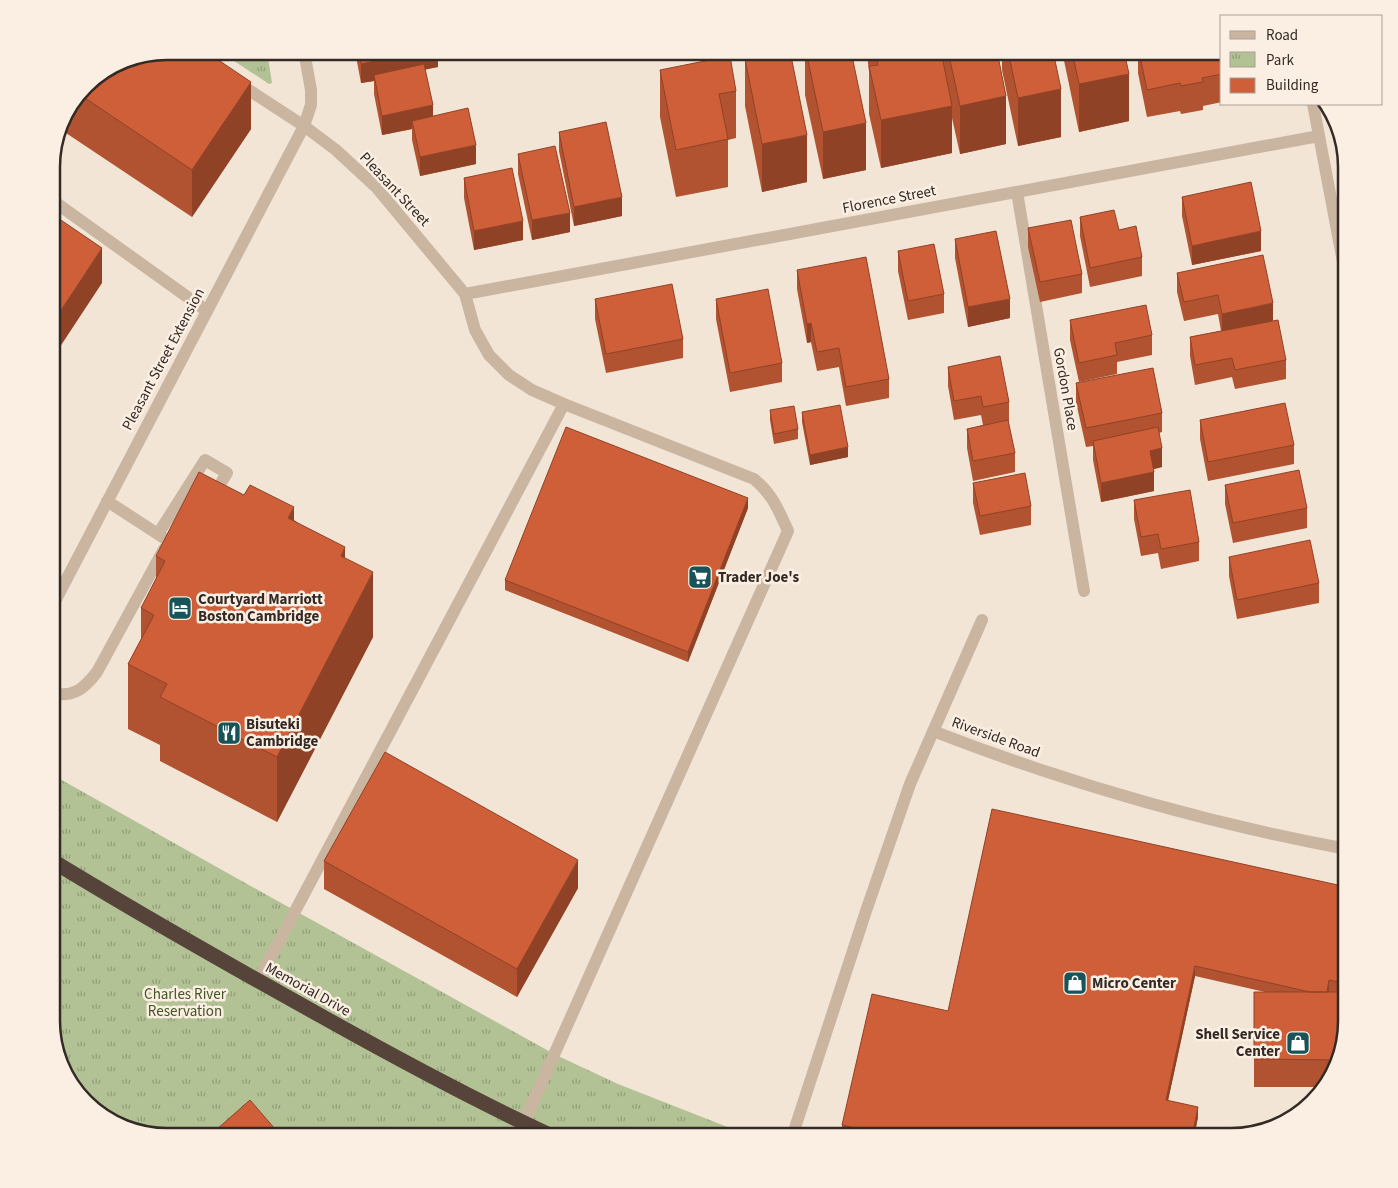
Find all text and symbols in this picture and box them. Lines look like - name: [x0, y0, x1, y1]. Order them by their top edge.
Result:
- legend: [1220, 15, 1383, 105]
- text: Road: [1266, 25, 1298, 46]
- text: Park: [1266, 50, 1295, 71]
- text: Building: [1266, 75, 1319, 96]
- street label: Pleasant Street: [355, 148, 435, 231]
- street label: Florence Street: [841, 180, 938, 219]
- street label: Pleasant Street Extension: [117, 284, 210, 434]
- street label: Gordon Place: [1048, 346, 1083, 432]
- supermarket icon: Trader Joe's: [687, 564, 713, 590]
- place label: Trader Joe's: [718, 567, 799, 588]
- place label: Courtyard Marriott Boston Cambridge: [198, 589, 323, 627]
- hotel icon: Courtyard Marriott Boston Cambridge: [167, 595, 193, 621]
- street label: Riverside Road: [949, 712, 1043, 763]
- place label: Bisuteki Cambridge: [246, 714, 319, 752]
- restaurant icon: Bisuteki Cambridge: [216, 720, 242, 746]
- street label: Memorial Drive: [261, 957, 354, 1022]
- shop icon: Micro Center: [1062, 970, 1088, 996]
- place label: Micro Center: [1092, 973, 1176, 994]
- park label: Charles River Reservation: [144, 984, 227, 1022]
- place label: Shell Service Center: [1195, 1024, 1280, 1062]
- shop icon: Shell Service Center: [1285, 1030, 1311, 1056]

